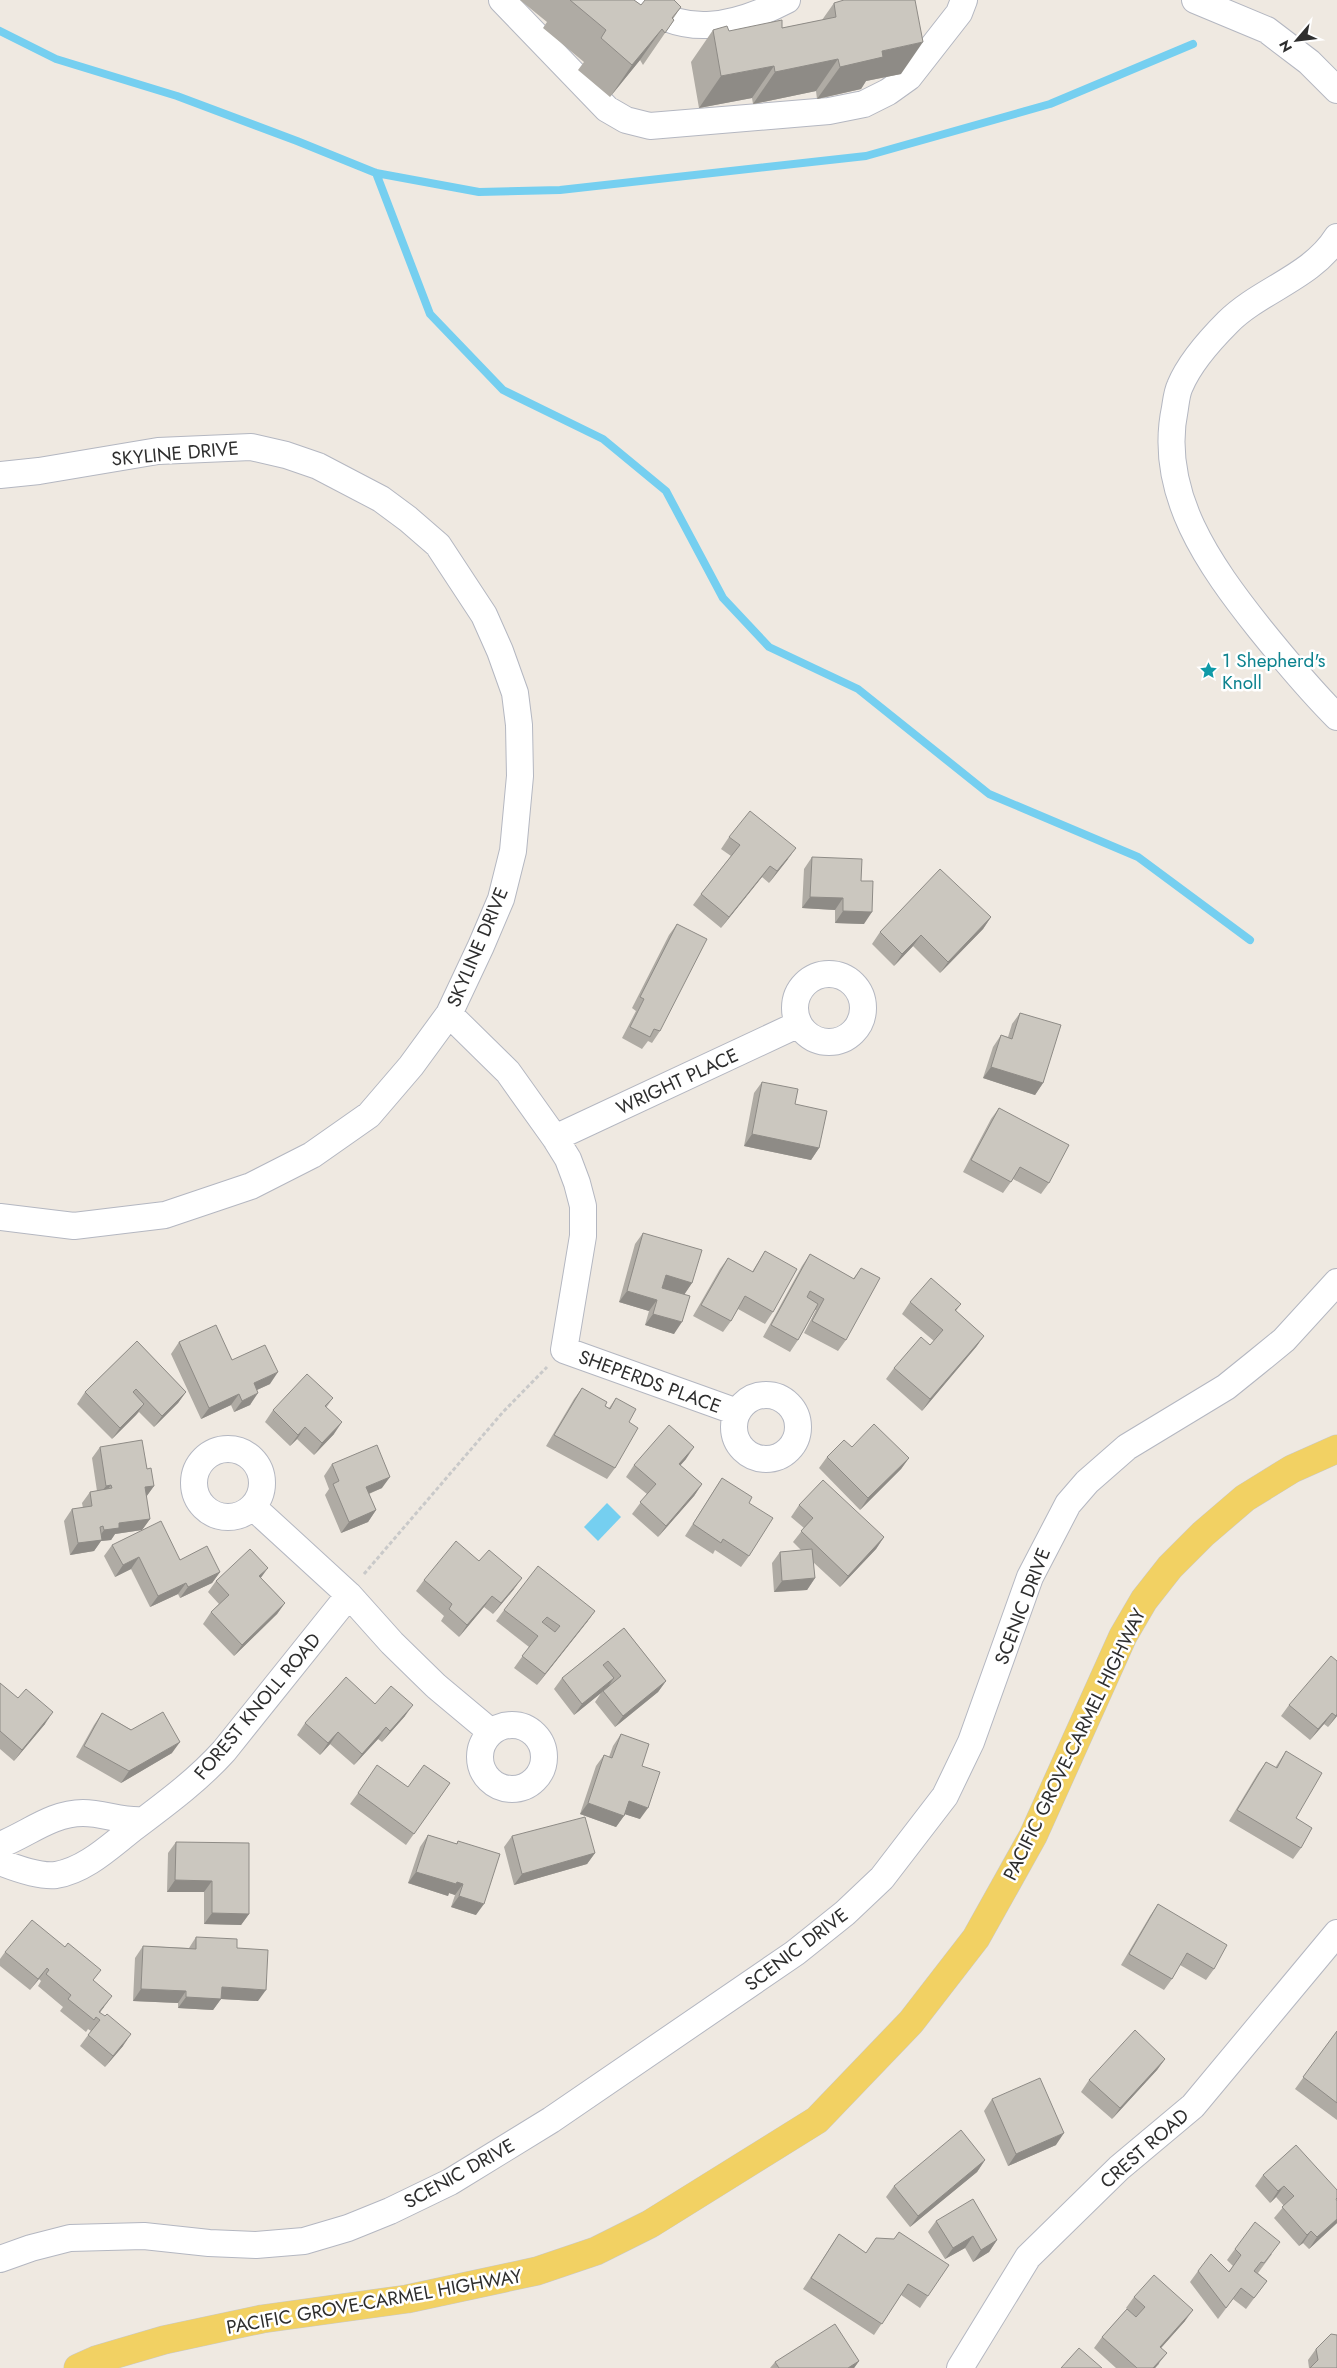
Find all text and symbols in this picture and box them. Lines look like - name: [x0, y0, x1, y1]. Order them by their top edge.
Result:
- north arrow: [1272, 15, 1322, 65]
- text: N: [1274, 36, 1297, 56]
- street label: SKYLINE DRIVE: [110, 434, 240, 473]
- place label: 1 Shepherd's Knoll: [1222, 647, 1326, 696]
- place icon: 1 Shepherd's Knoll: [1198, 661, 1218, 681]
- street label: SKYLINE DRIVE: [440, 883, 515, 1011]
- street label: WRIGHT PLACE: [612, 1041, 743, 1122]
- street label: SHEPERDS PLACE: [575, 1343, 725, 1420]
- street label: SCENIC DRIVE: [988, 1544, 1057, 1669]
- street label: PACIFIC GROVE-CARMEL HIGHWAY: [997, 1603, 1152, 1885]
- street label: FOREST KNOLL ROAD: [188, 1627, 327, 1786]
- street label: SCENIC DRIVE: [739, 1902, 854, 1997]
- street label: CREST ROAD: [1094, 2102, 1195, 2195]
- street label: SCENIC DRIVE: [399, 2132, 520, 2215]
- street label: PACIFIC GROVE-CARMEL HIGHWAY: [224, 2262, 524, 2341]

